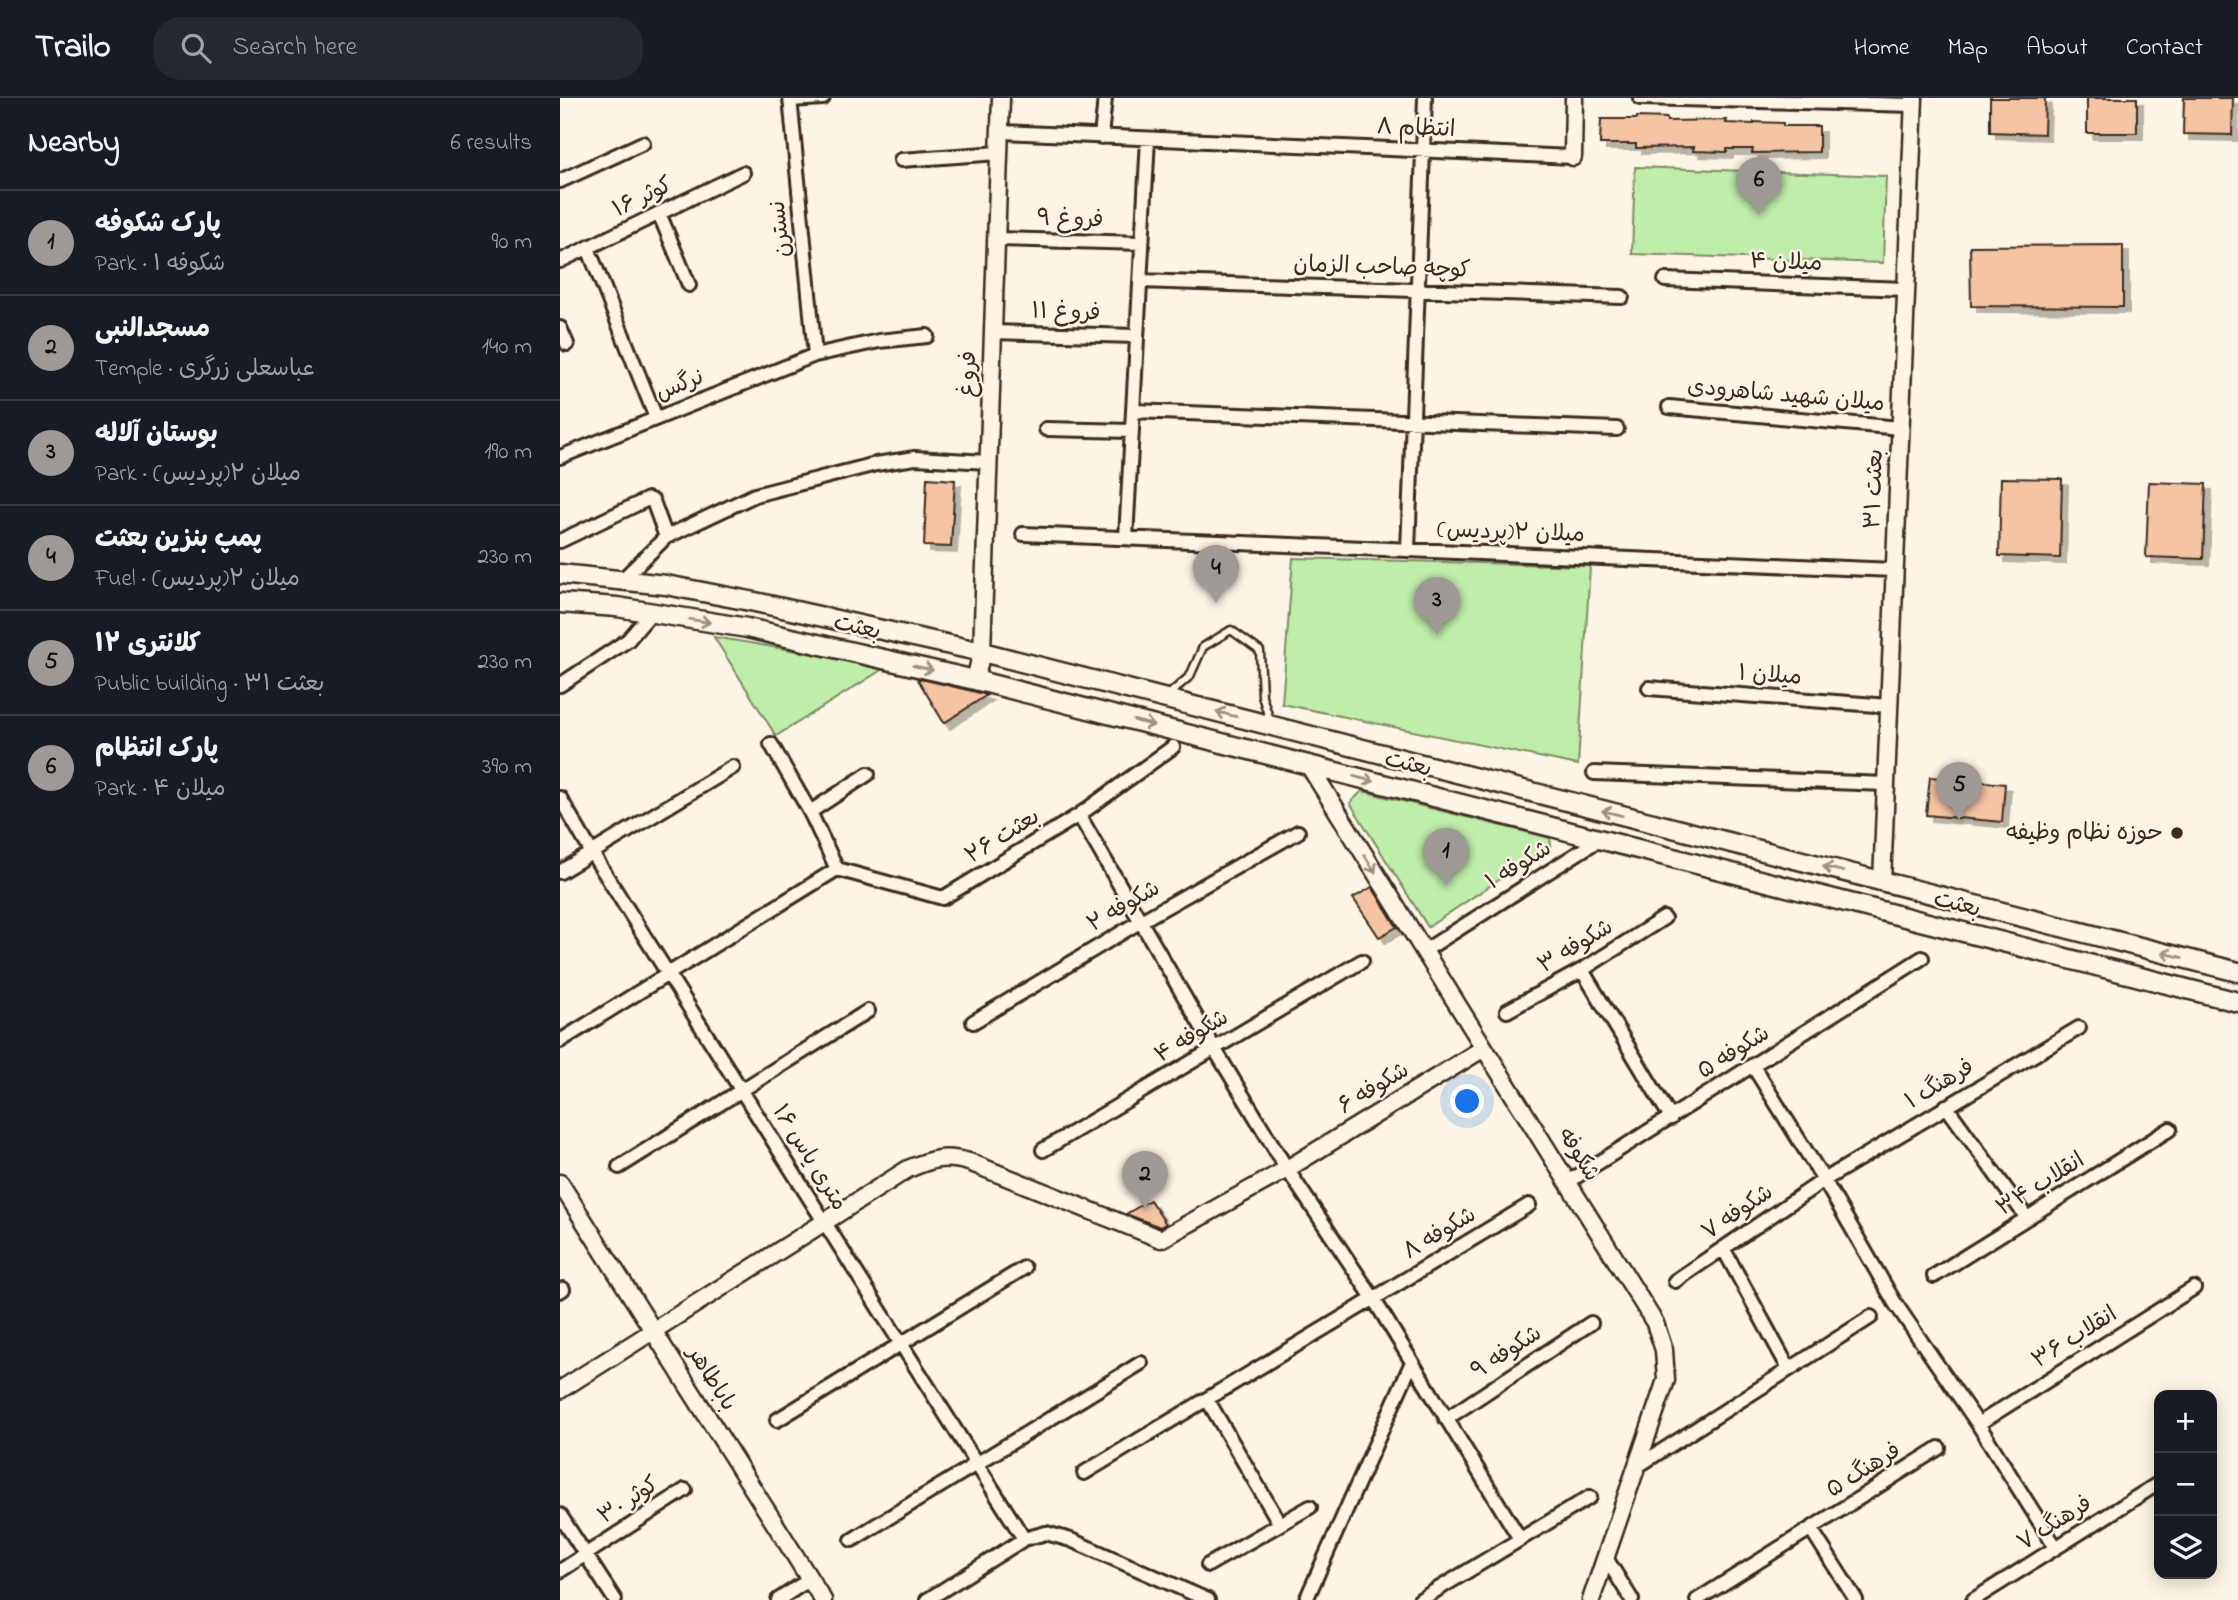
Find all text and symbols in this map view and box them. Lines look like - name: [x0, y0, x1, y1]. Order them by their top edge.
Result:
- search box: [153, 17, 643, 80]
- text: Trailo: [35, 24, 111, 72]
- icon: search: [177, 29, 215, 67]
- text: Search here: [233, 29, 357, 67]
- text: Home: [1854, 31, 1910, 66]
- text: Map: [1948, 31, 1988, 66]
- text: About: [2026, 31, 2088, 66]
- text: Contact: [2126, 31, 2203, 66]
- street label: انتظام ۸: [1376, 111, 1456, 147]
- text: Nearby: [28, 122, 120, 166]
- text: 6 results: [451, 127, 532, 160]
- pin: 6: [1736, 157, 1782, 215]
- street label: کوثر ۱۶: [607, 169, 679, 227]
- street label: نسترن: [762, 199, 800, 259]
- street label: فروغ ۹: [1036, 202, 1104, 238]
- text: پارک شکوفه: [95, 206, 221, 244]
- text: 1: [47, 226, 55, 259]
- text: 90 m: [492, 226, 532, 259]
- street label: میلان ۴: [1749, 245, 1823, 281]
- text: Park · شکوفه ۱: [95, 248, 225, 281]
- street label: کوچه صاحب الزمان: [1293, 248, 1471, 288]
- street label: فروغ ۱۱: [1031, 295, 1101, 331]
- text: مسجدالنبی: [95, 311, 210, 349]
- text: 2: [45, 331, 57, 364]
- text: 140 m: [482, 331, 532, 364]
- street label: فروغ: [952, 350, 986, 398]
- text: Temple · عباسعلی زرگری: [95, 353, 315, 386]
- street label: نرگس: [651, 361, 709, 411]
- street label: میلان شهید شاهرودی: [1686, 371, 1886, 421]
- text: بوستان آلاله: [95, 416, 218, 454]
- text: 3: [46, 436, 56, 469]
- text: 190 m: [484, 436, 532, 469]
- street label: بعثت ۳۱: [1857, 448, 1893, 530]
- text: Park · میلان ۲(پردیس): [95, 458, 301, 491]
- street label: میلان ۲(پردیس): [1436, 514, 1586, 552]
- text: پمپ بنزین بعثت: [95, 521, 262, 559]
- text: 4: [46, 541, 56, 574]
- text: 230 m: [478, 541, 532, 574]
- pin: 4: [1193, 545, 1239, 603]
- text: Fuel · میلان ۲(پردیس): [95, 563, 300, 596]
- pin: 3: [1414, 577, 1460, 635]
- street label: بعثت: [830, 607, 884, 649]
- one-way arrow: [689, 615, 711, 628]
- text: کلانتری ۱۲: [95, 626, 201, 664]
- text: 5: [44, 646, 58, 679]
- text: 230 m: [478, 646, 532, 679]
- street label: میلان ۱: [1737, 657, 1803, 695]
- one-way arrow: [911, 662, 934, 675]
- text: Public building · بعثت ۳۱: [95, 668, 324, 701]
- one-way arrow: [1215, 707, 1237, 720]
- one-way arrow: [1132, 717, 1155, 730]
- text: پارک انتظام: [95, 731, 218, 769]
- street label: بعثت: [1381, 743, 1435, 787]
- text: 6: [46, 751, 56, 784]
- text: 390 m: [482, 751, 532, 784]
- pin: 5: [1936, 762, 1982, 820]
- text: Park · میلان ۴: [95, 773, 226, 806]
- one-way arrow: [1352, 773, 1375, 786]
- street label: بعثت ۲۶: [959, 801, 1047, 873]
- one-way arrow: [1601, 806, 1624, 819]
- place label: حوزه نظام وظیفه: [2006, 817, 2163, 850]
- marker: حوزه نظام وظیفه: [2169, 825, 2185, 841]
- pin: 1: [1423, 828, 1469, 886]
- street label: شکوفه ۱: [1480, 833, 1558, 899]
- one-way arrow: [1363, 854, 1378, 873]
- one-way arrow: [1822, 862, 1845, 875]
- street label: شکوفه ۲: [1081, 873, 1167, 941]
- street label: بعثت: [1930, 883, 1984, 927]
- street label: شکوفه ۳: [1532, 912, 1620, 982]
- one-way arrow: [2161, 948, 2184, 961]
- street label: شکوفه ۴: [1149, 1002, 1235, 1072]
- street label: شکوفه ۵: [1691, 1018, 1777, 1088]
- street label: فرهنگ ۱: [1899, 1051, 1981, 1119]
- street label: شکوفه ۶: [1332, 1055, 1416, 1123]
- your location: [1450, 1084, 1484, 1118]
- street label: ۱۶ متری یاس: [763, 1098, 855, 1218]
- street label: شکوفه: [1549, 1122, 1607, 1188]
- street label: انقلاب ۳۴: [1990, 1145, 2092, 1225]
- pin: 2: [1122, 1151, 1168, 1209]
- street label: شکوفه ۷: [1695, 1177, 1781, 1249]
- street label: شکوفه ۸: [1397, 1199, 1483, 1269]
- street label: انقلاب ۳۶: [2026, 1299, 2124, 1377]
- street label: شکوفه ۹: [1465, 1318, 1549, 1388]
- street label: باباطاهر: [677, 1338, 744, 1418]
- map controls: [2154, 1390, 2217, 1579]
- button: +: [2154, 1390, 2217, 1453]
- street label: فرهنگ ۵: [1820, 1435, 1908, 1507]
- button: −: [2154, 1453, 2217, 1516]
- street label: کوثر ۳۰: [592, 1469, 666, 1533]
- street label: فرهنگ ۷: [2011, 1488, 2099, 1560]
- button: layers: [2154, 1516, 2217, 1579]

